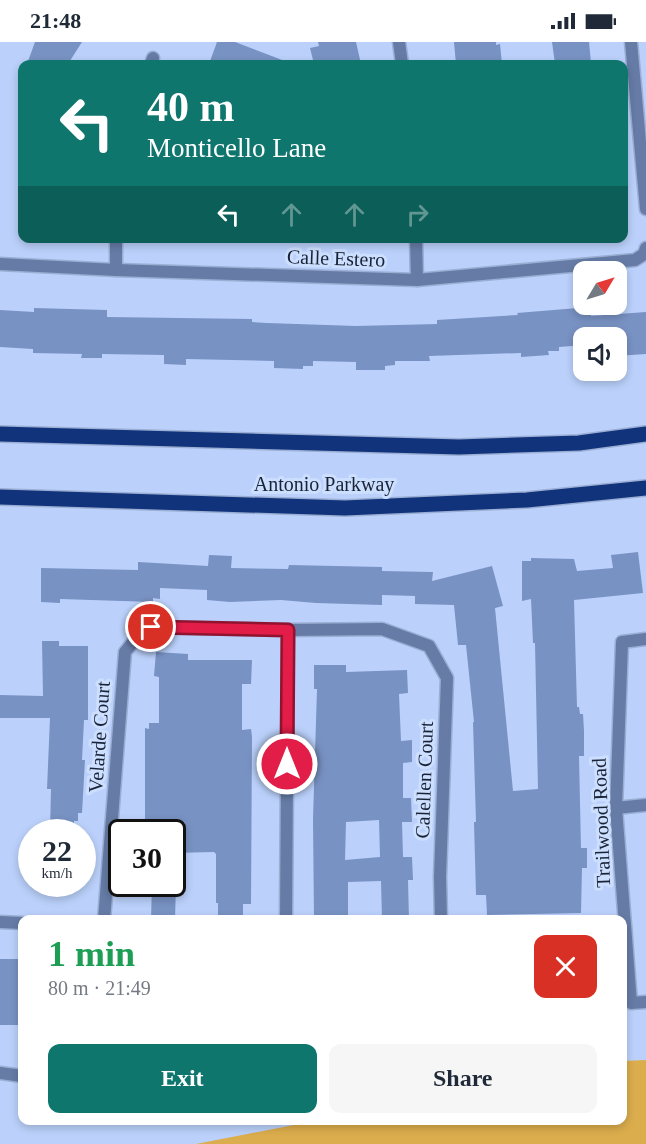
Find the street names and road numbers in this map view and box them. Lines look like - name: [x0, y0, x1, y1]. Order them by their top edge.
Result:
- street label: Calle Estero: [286, 245, 386, 271]
- street label: Antonio Parkway: [254, 473, 394, 496]
- street label: Velarde Court: [84, 680, 114, 793]
- street label: Calellen Court: [411, 721, 437, 839]
- street label: Trailwood Road: [588, 758, 614, 888]

